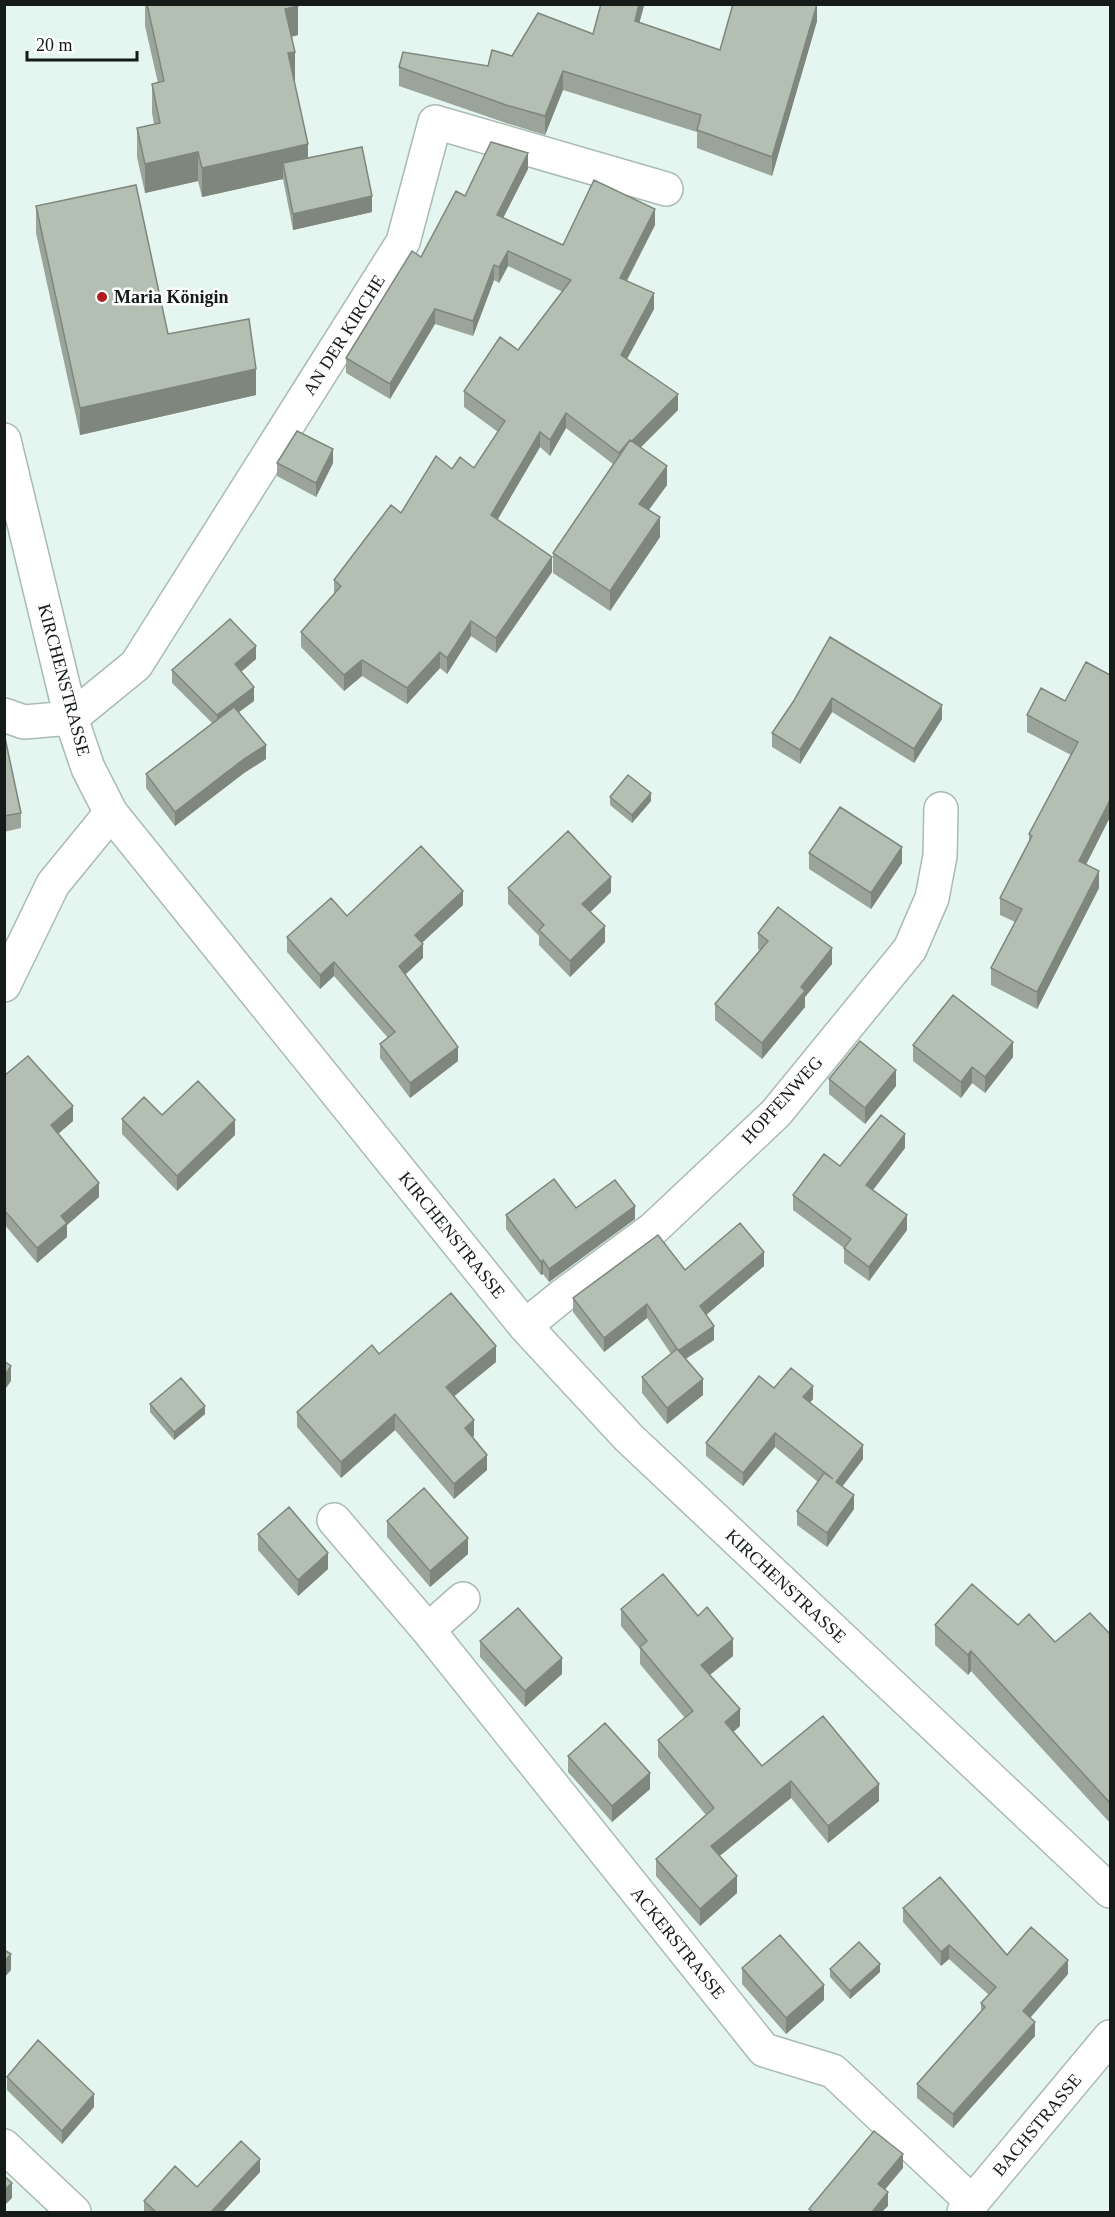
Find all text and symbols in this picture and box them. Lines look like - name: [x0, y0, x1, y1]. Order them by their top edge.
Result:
- scale bar: [27, 24, 136, 62]
- text: 20 m: [36, 35, 73, 55]
- street label: AN DER KIRCHE: [299, 271, 389, 399]
- place label: Maria Königin: [114, 287, 229, 307]
- marker: Maria Königin: [95, 290, 109, 304]
- street label: KIRCHENSTRASSE: [34, 602, 94, 758]
- street label: HOPFENWEG: [737, 1052, 827, 1148]
- street label: KIRCHENSTRASSE: [395, 1168, 509, 1302]
- street label: KIRCHENSTRASSE: [722, 1525, 850, 1647]
- street label: ACKERSTRASSE: [627, 1883, 729, 2003]
- street label: BACHSTRASSE: [989, 2070, 1085, 2180]

